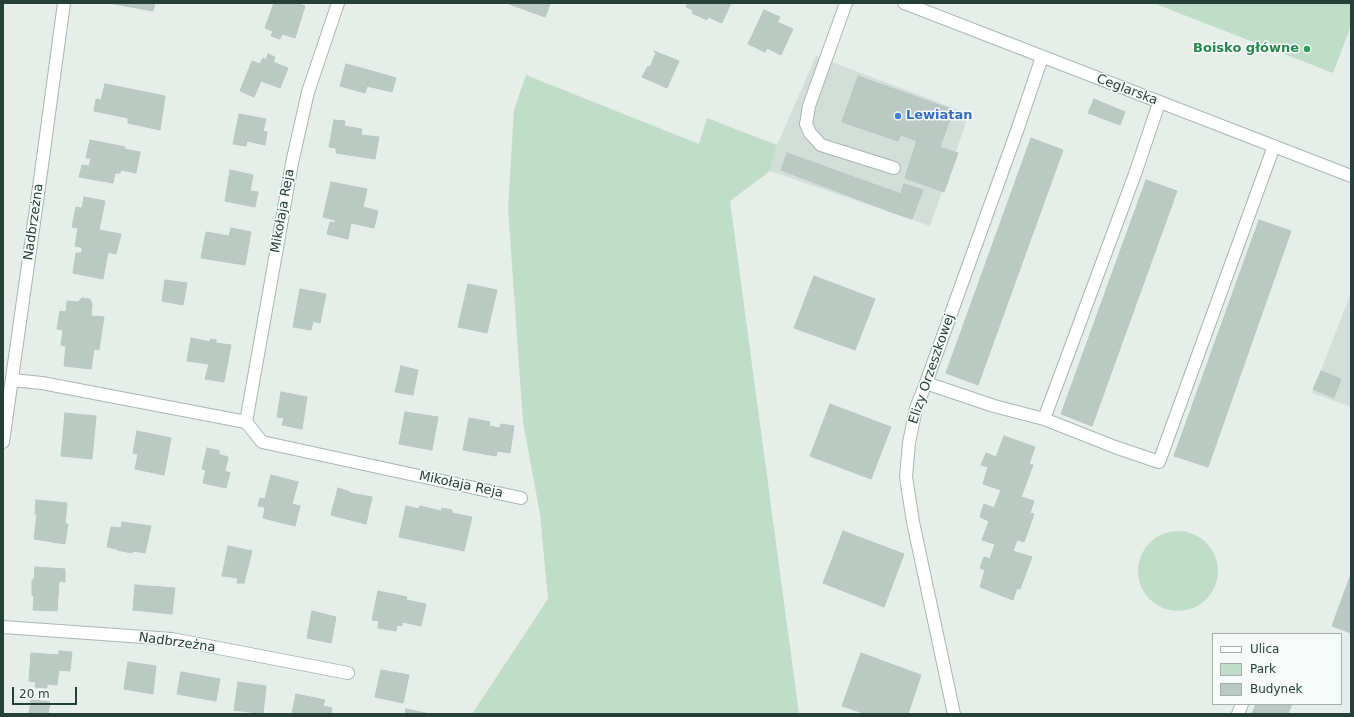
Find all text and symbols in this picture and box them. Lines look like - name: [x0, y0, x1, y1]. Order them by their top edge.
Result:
- place label: Boisko główne: [1193, 41, 1299, 57]
- marker: Boisko główne: [1302, 44, 1312, 54]
- street label: Ceglarska: [1094, 71, 1160, 109]
- place label: Lewiatan: [906, 108, 973, 124]
- marker: Lewiatan: [893, 111, 903, 121]
- street label: Mikołaja Reja: [268, 168, 298, 254]
- street label: Nadbrzeżna: [21, 183, 47, 261]
- street label: Elizy Orzeszkowej: [906, 312, 958, 426]
- street label: Mikołaja Reja: [418, 469, 504, 501]
- street label: Nadbrzeżna: [138, 630, 216, 656]
- legend: [1212, 633, 1342, 705]
- text: Ulica: [1250, 642, 1279, 656]
- text: Park: [1250, 662, 1276, 676]
- scale bar: [14, 679, 79, 705]
- text: Budynek: [1250, 682, 1303, 696]
- text: 20 m: [19, 687, 50, 701]

